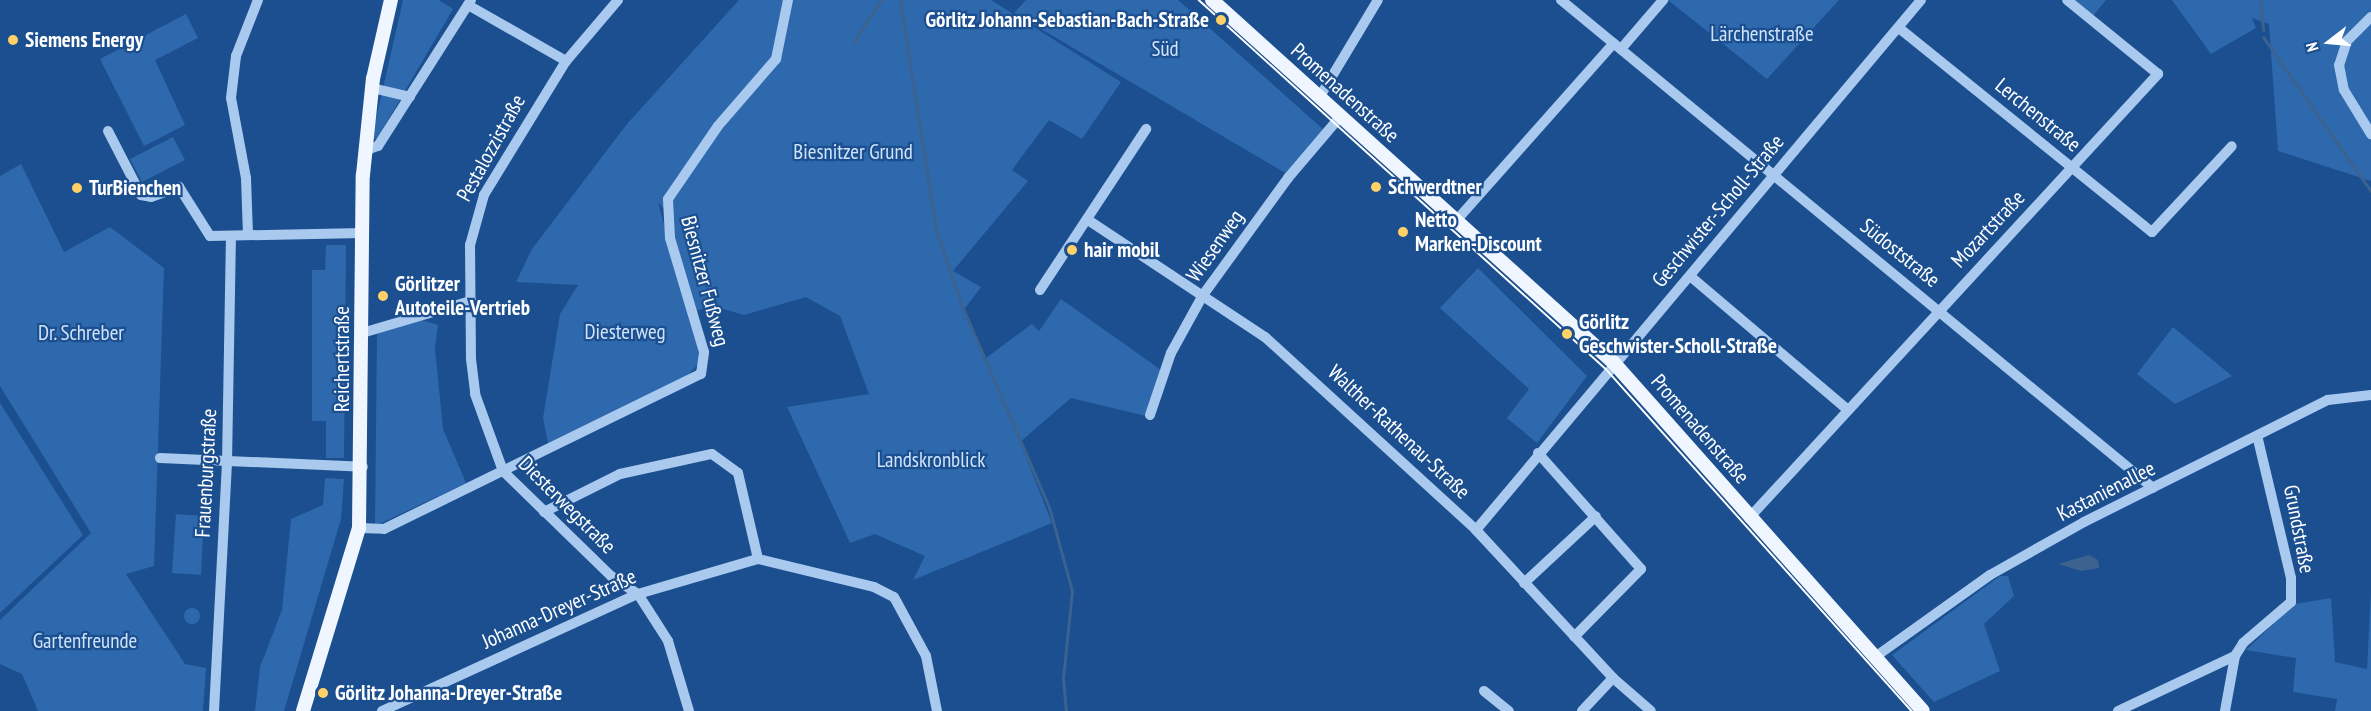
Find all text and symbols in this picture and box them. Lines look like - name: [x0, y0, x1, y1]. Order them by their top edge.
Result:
- place label: Görlitz Johann-Sebastian-Bach-Straße: [925, 7, 1209, 33]
- north arrow: [2299, 12, 2359, 72]
- marker: Görlitz Johann-Sebastian-Bach-Straße: [1214, 13, 1228, 27]
- park label: Lärchenstraße: [1710, 21, 1814, 47]
- place label: Siemens Energy: [25, 27, 143, 53]
- marker: Siemens Energy: [6, 33, 20, 47]
- park label: Süd: [1151, 36, 1179, 62]
- street label: Promenadenstraße: [1286, 38, 1404, 148]
- text: N: [2301, 40, 2323, 54]
- street label: Lerchenstraße: [1990, 73, 2086, 157]
- street label: Pestalozzistraße: [451, 90, 531, 206]
- street label: Geschwister-Scholl-Straße: [1647, 130, 1789, 292]
- park label: Biesnitzer Grund: [793, 139, 913, 165]
- place label: Schwerdtner: [1388, 174, 1482, 200]
- place label: TurBienchen: [89, 175, 181, 201]
- marker: Schwerdtner: [1369, 180, 1383, 194]
- marker: TurBienchen: [70, 181, 84, 195]
- street label: Mozartstraße: [1946, 185, 2030, 273]
- street label: Wiesenweg: [1181, 205, 1249, 287]
- place label: Netto Marken-Discount: [1415, 207, 1542, 257]
- street label: Biesnitzer Fußweg: [676, 213, 734, 349]
- street label: Südoststraße: [1855, 213, 1945, 293]
- marker: Netto Marken-Discount: [1396, 225, 1410, 239]
- place label: hair mobil: [1084, 237, 1160, 263]
- marker: hair mobil: [1065, 243, 1079, 257]
- place label: Görlitzer Autoteile-Vertrieb: [395, 271, 530, 321]
- marker: Görlitzer Autoteile-Vertrieb: [376, 289, 390, 303]
- street label: Reichertstraße: [329, 306, 355, 412]
- place label: Görlitz Geschwister-Scholl-Straße: [1579, 309, 1777, 359]
- park label: Diesterweg: [584, 319, 666, 345]
- park label: Dr. Schreber: [37, 320, 125, 346]
- marker: Görlitz Geschwister-Scholl-Straße: [1560, 327, 1574, 341]
- street label: Walther-Rathenau-Straße: [1323, 360, 1475, 504]
- street label: Promenadenstraße: [1646, 369, 1754, 489]
- street label: Frauenburgstraße: [190, 408, 222, 538]
- park label: Landskronblick: [877, 447, 985, 473]
- street label: Diesterwegstraße: [513, 451, 621, 559]
- street label: Kastanienallee: [2053, 456, 2159, 526]
- street label: Grundstraße: [2278, 483, 2320, 575]
- street label: Johanna-Dreyer-Straße: [478, 564, 640, 654]
- park label: Gartenfreunde: [33, 628, 137, 654]
- place label: Görlitz Johanna-Dreyer-Straße: [335, 680, 563, 706]
- marker: Görlitz Johanna-Dreyer-Straße: [316, 686, 330, 700]

